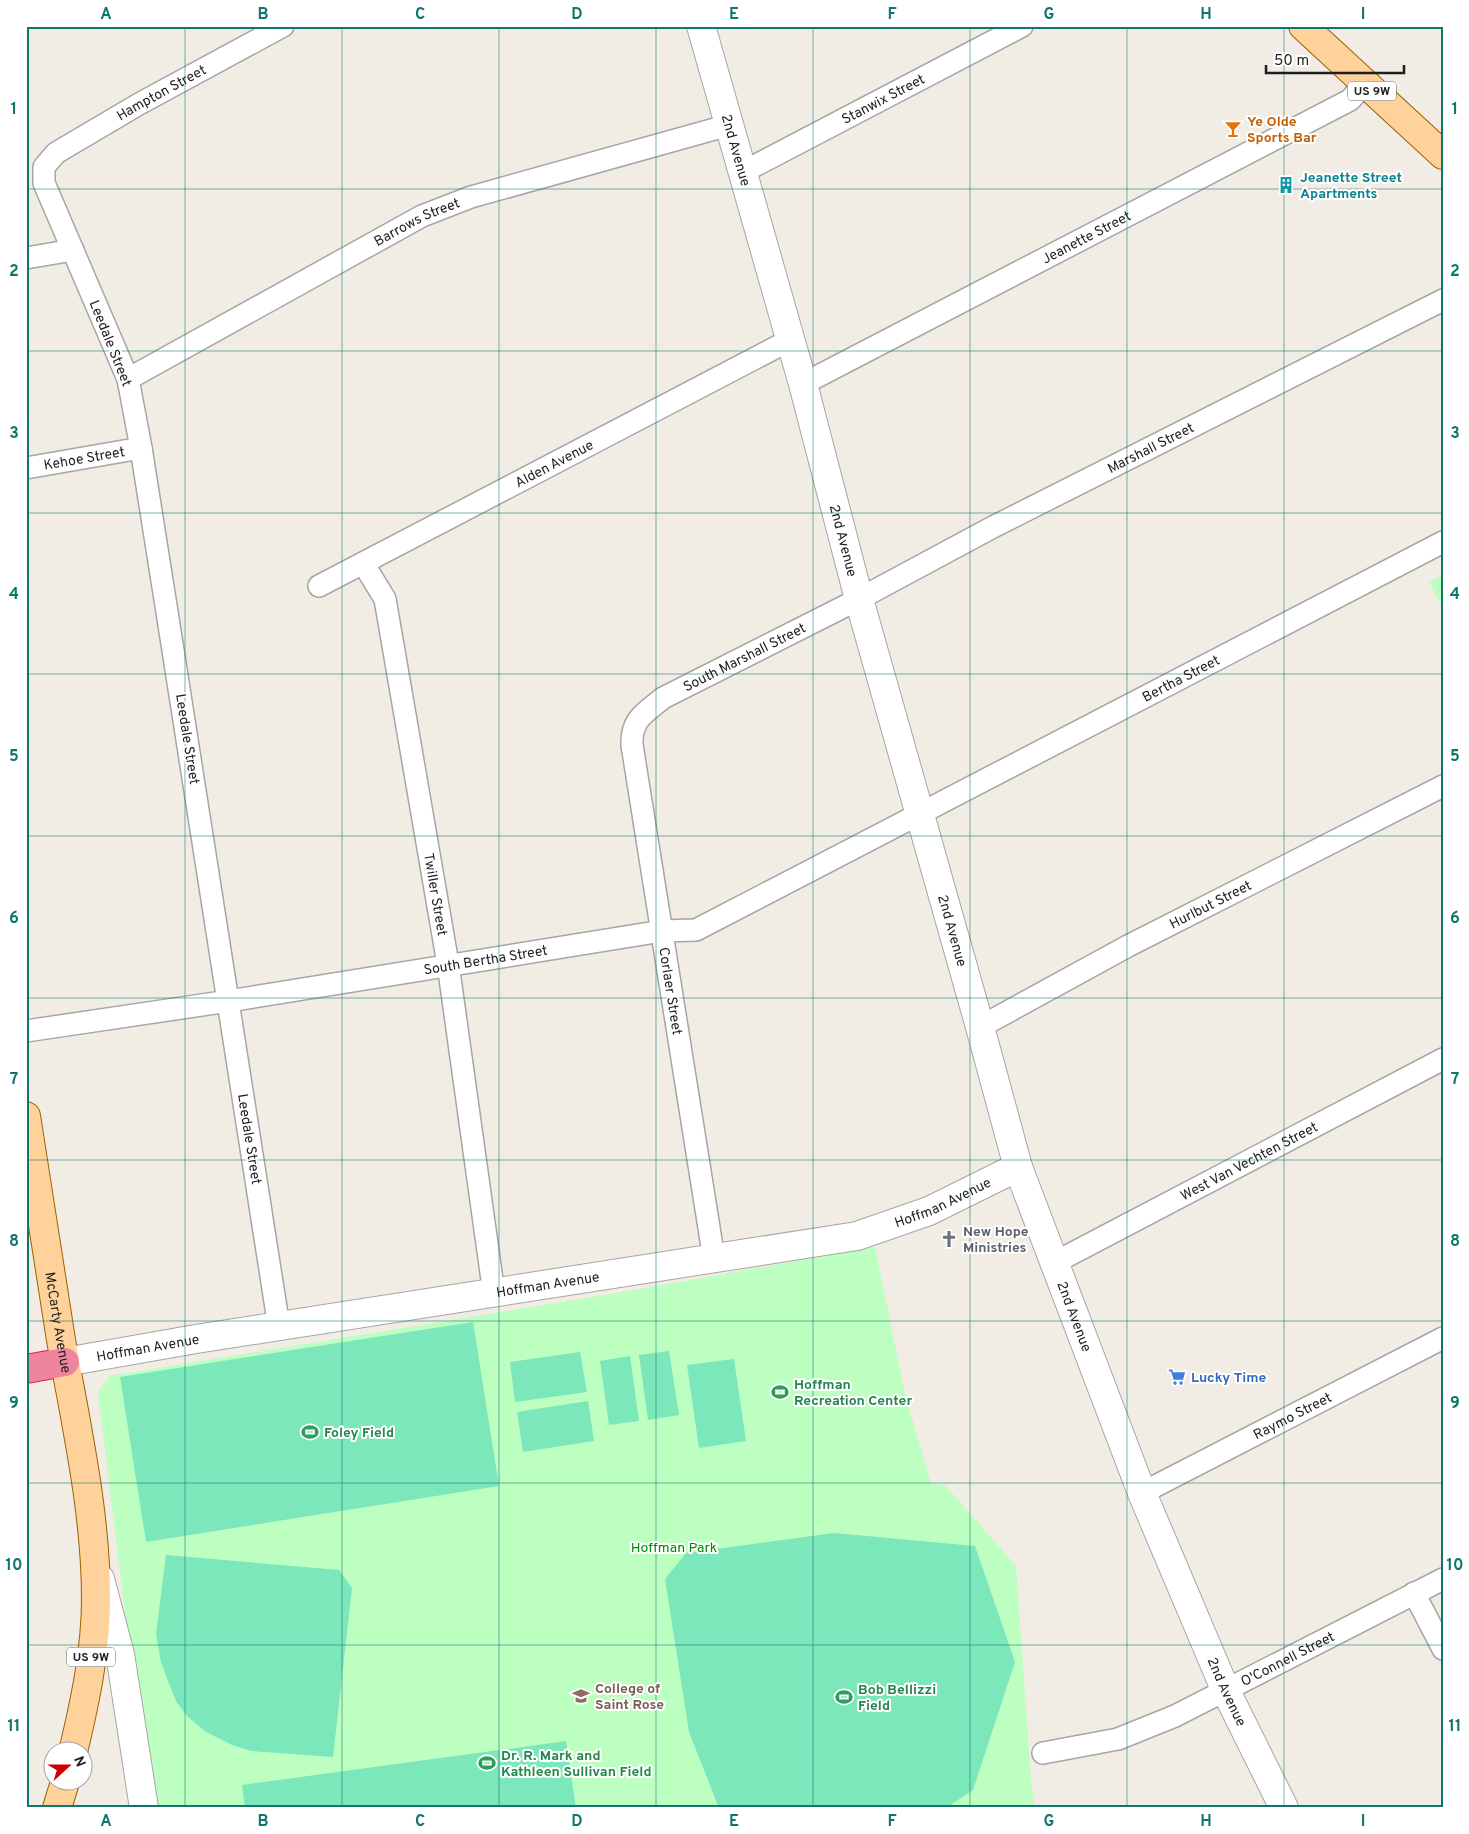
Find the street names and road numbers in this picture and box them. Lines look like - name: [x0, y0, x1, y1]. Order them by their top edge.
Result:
- street label: Hampton Street: [114, 62, 209, 125]
- street label: Stanwix Street: [839, 71, 928, 129]
- road number: US 9W: [1348, 82, 1396, 100]
- street label: 2nd Avenue: [717, 112, 753, 188]
- street label: Barrows Street: [371, 195, 463, 251]
- street label: Jeanette Street: [1039, 208, 1134, 268]
- street label: Leedale Street: [85, 298, 135, 389]
- street label: Marshall Street: [1105, 420, 1197, 478]
- street label: Alden Avenue: [512, 437, 597, 492]
- street label: Kehoe Street: [43, 444, 126, 475]
- street label: 2nd Avenue: [825, 503, 860, 579]
- street label: South Marshall Street: [681, 620, 809, 696]
- street label: Bertha Street: [1140, 652, 1223, 707]
- street label: Leedale Street: [171, 693, 202, 786]
- street label: Twiller Street: [419, 852, 450, 937]
- street label: Hurlbut Street: [1167, 878, 1255, 933]
- street label: 2nd Avenue: [933, 893, 970, 969]
- street label: South Bertha Street: [423, 943, 549, 979]
- street label: Corlaer Street: [654, 946, 685, 1036]
- street label: Leedale Street: [233, 1093, 264, 1186]
- street label: West Van Vechten Street: [1178, 1119, 1321, 1205]
- street label: Hoffman Avenue: [892, 1175, 994, 1232]
- street label: Hoffman Avenue: [495, 1269, 601, 1302]
- street label: McCarty Avenue: [40, 1271, 74, 1375]
- street label: 2nd Avenue: [1052, 1279, 1095, 1355]
- street label: Hoffman Avenue: [95, 1332, 201, 1366]
- street label: Raymo Street: [1251, 1390, 1335, 1444]
- street label: O'Connell Street: [1238, 1629, 1338, 1691]
- road number: US 9W: [67, 1648, 115, 1666]
- street label: 2nd Avenue: [1203, 1655, 1249, 1729]

